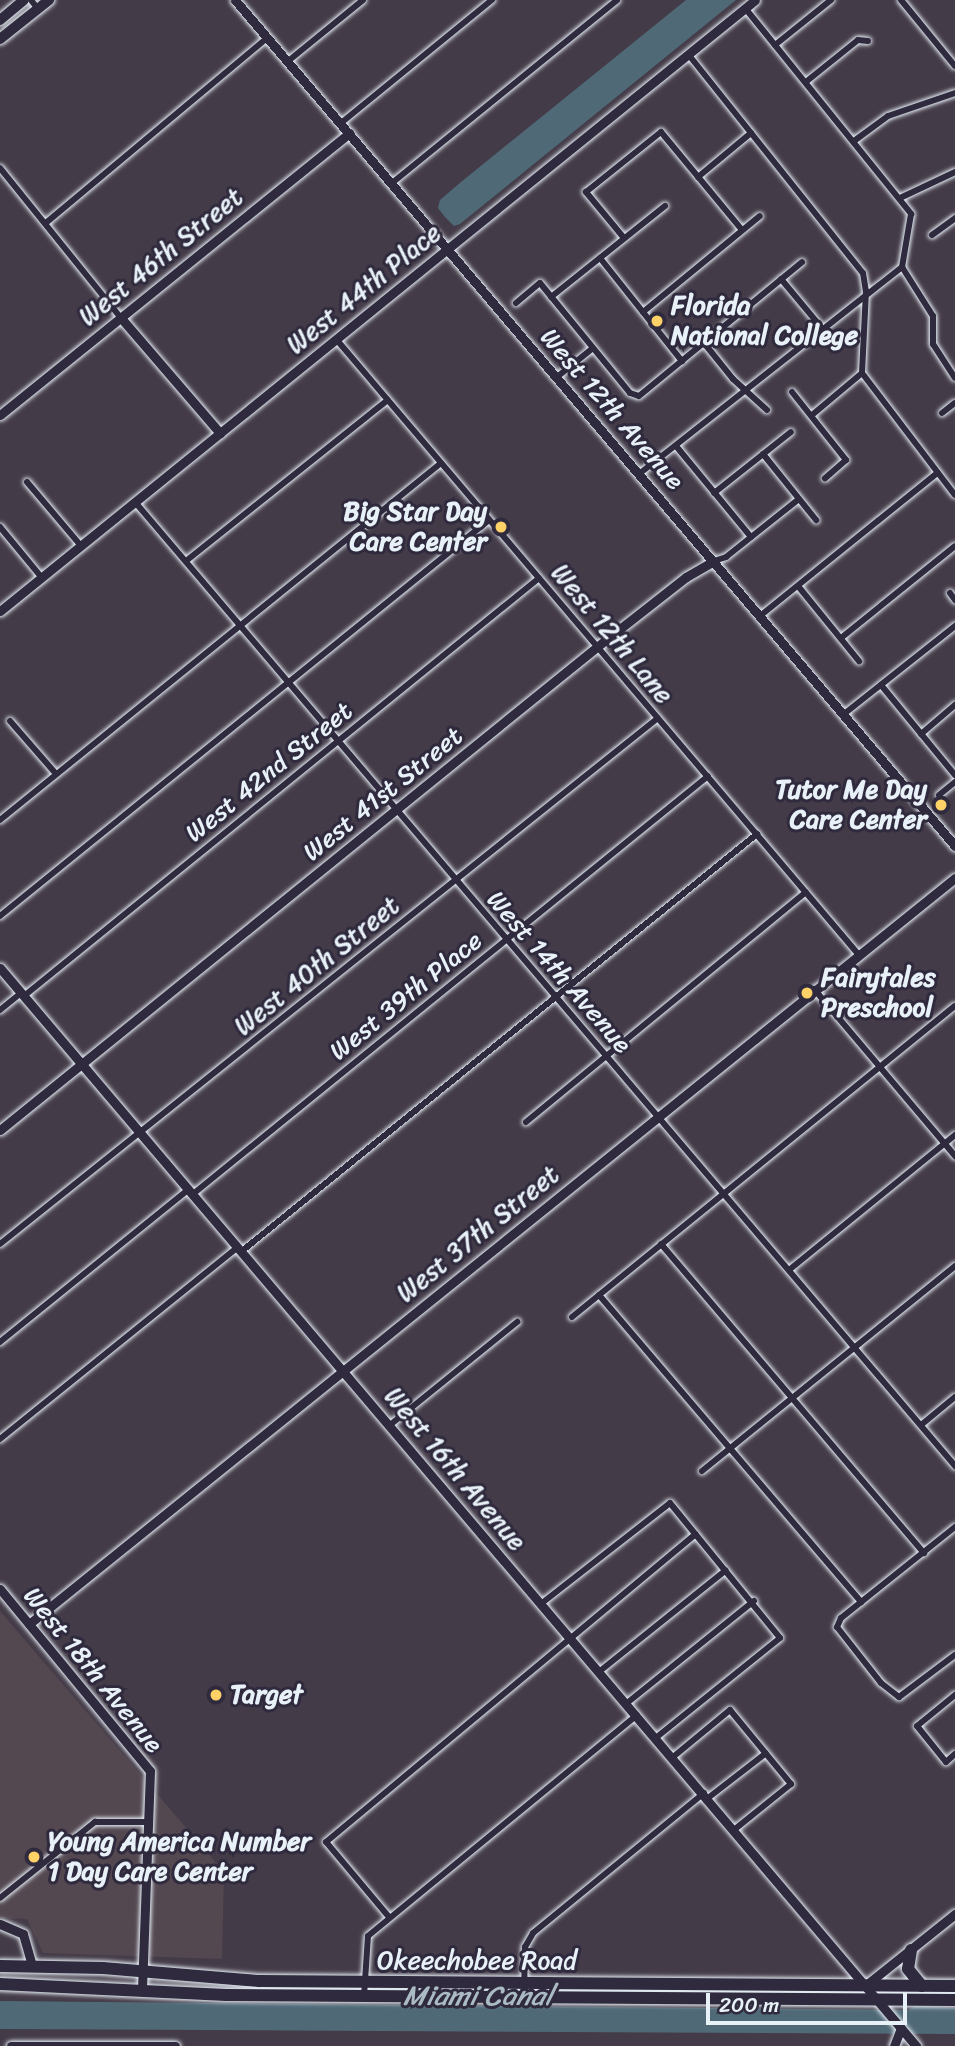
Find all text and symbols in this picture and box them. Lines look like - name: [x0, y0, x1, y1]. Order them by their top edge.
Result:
- street label: West 46th Street: [73, 181, 249, 333]
- street label: West 44th Place: [280, 217, 448, 361]
- place label: Florida National College: [671, 290, 858, 352]
- marker: Florida National College: [649, 313, 665, 329]
- street label: West 12th Avenue: [533, 322, 691, 496]
- place label: Big Star Day Care Center: [343, 496, 487, 558]
- marker: Big Star Day Care Center: [493, 519, 509, 535]
- street label: West 12th Lane: [544, 557, 680, 711]
- street label: West 42nd Street: [180, 695, 358, 849]
- street label: West 41st Street: [297, 720, 469, 868]
- place label: Tutor Me Day Care Center: [776, 774, 927, 836]
- marker: Tutor Me Day Care Center: [933, 797, 949, 813]
- street label: West 14th Avenue: [480, 884, 638, 1060]
- street label: West 40th Street: [228, 890, 406, 1042]
- street label: West 39th Place: [323, 925, 489, 1067]
- place label: Fairytales Preschool: [821, 962, 936, 1024]
- marker: Fairytales Preschool: [799, 985, 815, 1001]
- street label: West 37th Street: [391, 1159, 565, 1309]
- street label: West 16th Avenue: [377, 1381, 533, 1557]
- street label: West 18th Avenue: [16, 1581, 170, 1759]
- place label: Target: [230, 1679, 303, 1711]
- marker: Target: [208, 1687, 224, 1703]
- place label: Young America Number 1 Day Care Center: [48, 1826, 311, 1888]
- marker: Young America Number 1 Day Care Center: [26, 1849, 42, 1865]
- street label: Okeechobee Road: [377, 1945, 577, 1977]
- water label: Miami Canal: [403, 1979, 553, 2013]
- scale bar: [710, 1980, 911, 2024]
- text: 200 m: [719, 1986, 779, 2024]

